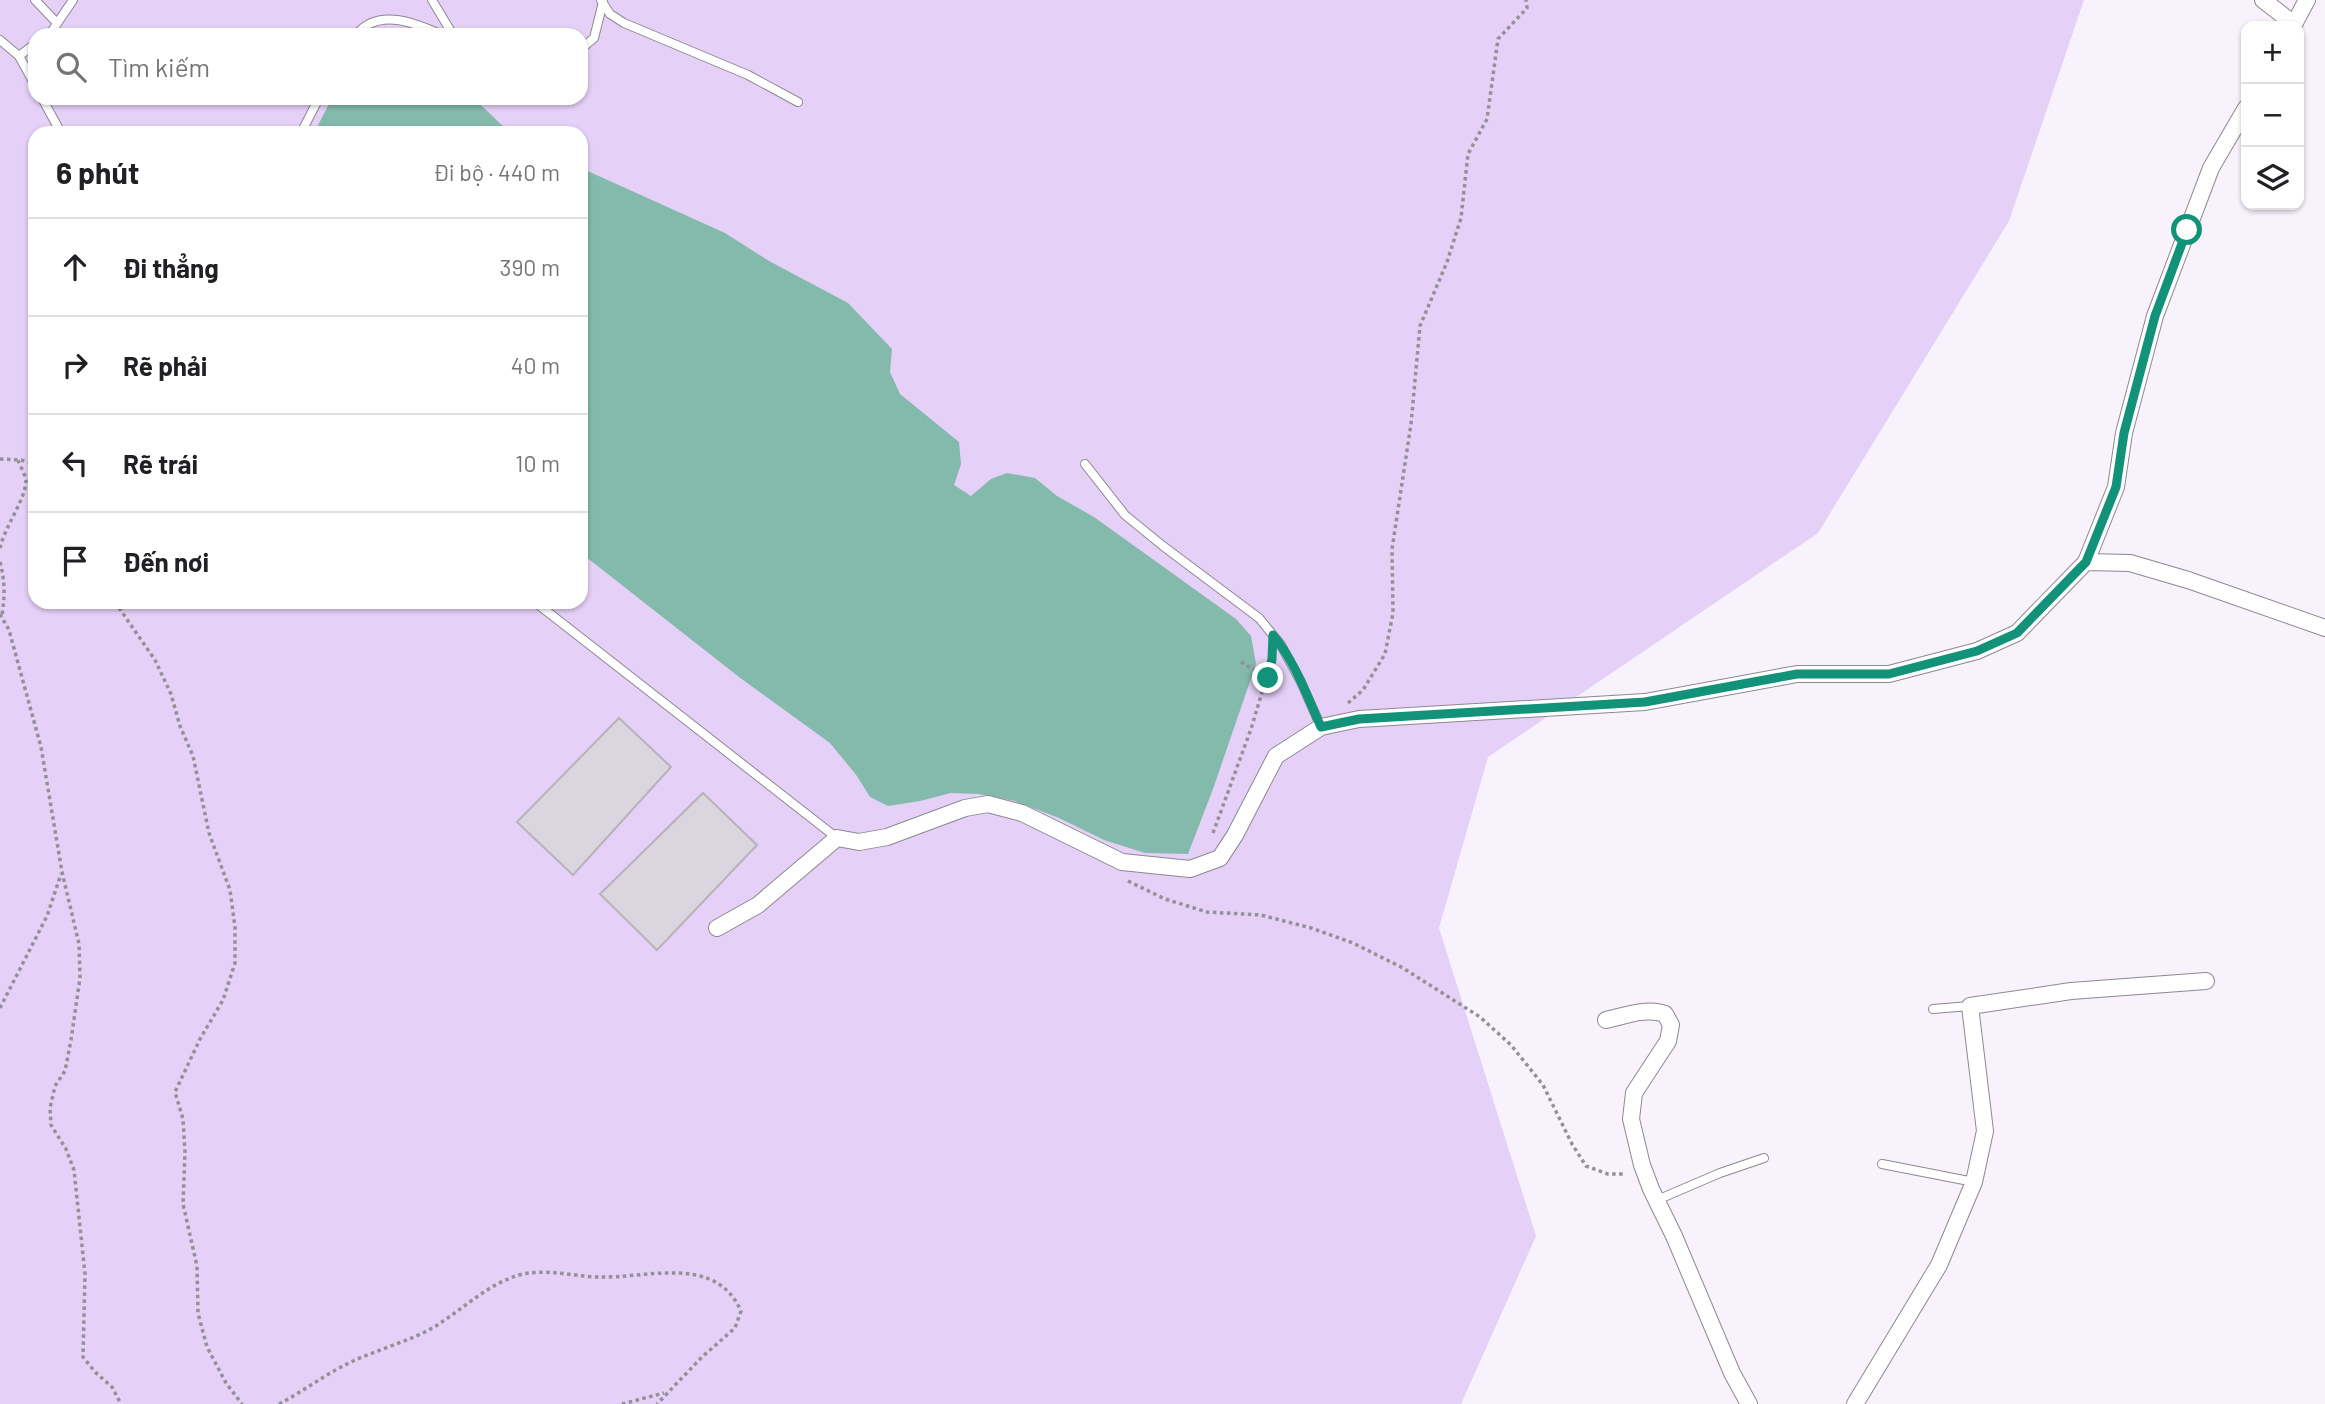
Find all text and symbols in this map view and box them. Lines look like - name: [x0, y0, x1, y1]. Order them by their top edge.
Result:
- map controls: [2241, 21, 2304, 210]
- button: +: [2241, 21, 2304, 84]
- search box: [28, 28, 588, 105]
- icon: search: [52, 48, 90, 86]
- text: Tìm kiếm: [108, 51, 210, 82]
- button: −: [2241, 84, 2304, 147]
- button: layers: [2241, 147, 2304, 210]
- text: 6 phút: [56, 154, 139, 190]
- text: Đi bộ · 440 m: [433, 158, 560, 186]
- route start: [2171, 214, 2202, 245]
- icon: ahead: [56, 248, 94, 286]
- text: Đi thẳng: [123, 252, 219, 283]
- text: 390 m: [500, 253, 560, 281]
- icon: right: [56, 346, 94, 384]
- text: Rẽ phải: [123, 350, 207, 381]
- text: 40 m: [511, 351, 560, 379]
- icon: left: [56, 444, 94, 482]
- text: Rẽ trái: [123, 448, 198, 479]
- text: 10 m: [515, 449, 560, 477]
- icon: arrive: [56, 542, 94, 580]
- text: Đến nơi: [123, 546, 209, 577]
- route end: [1252, 662, 1283, 693]

